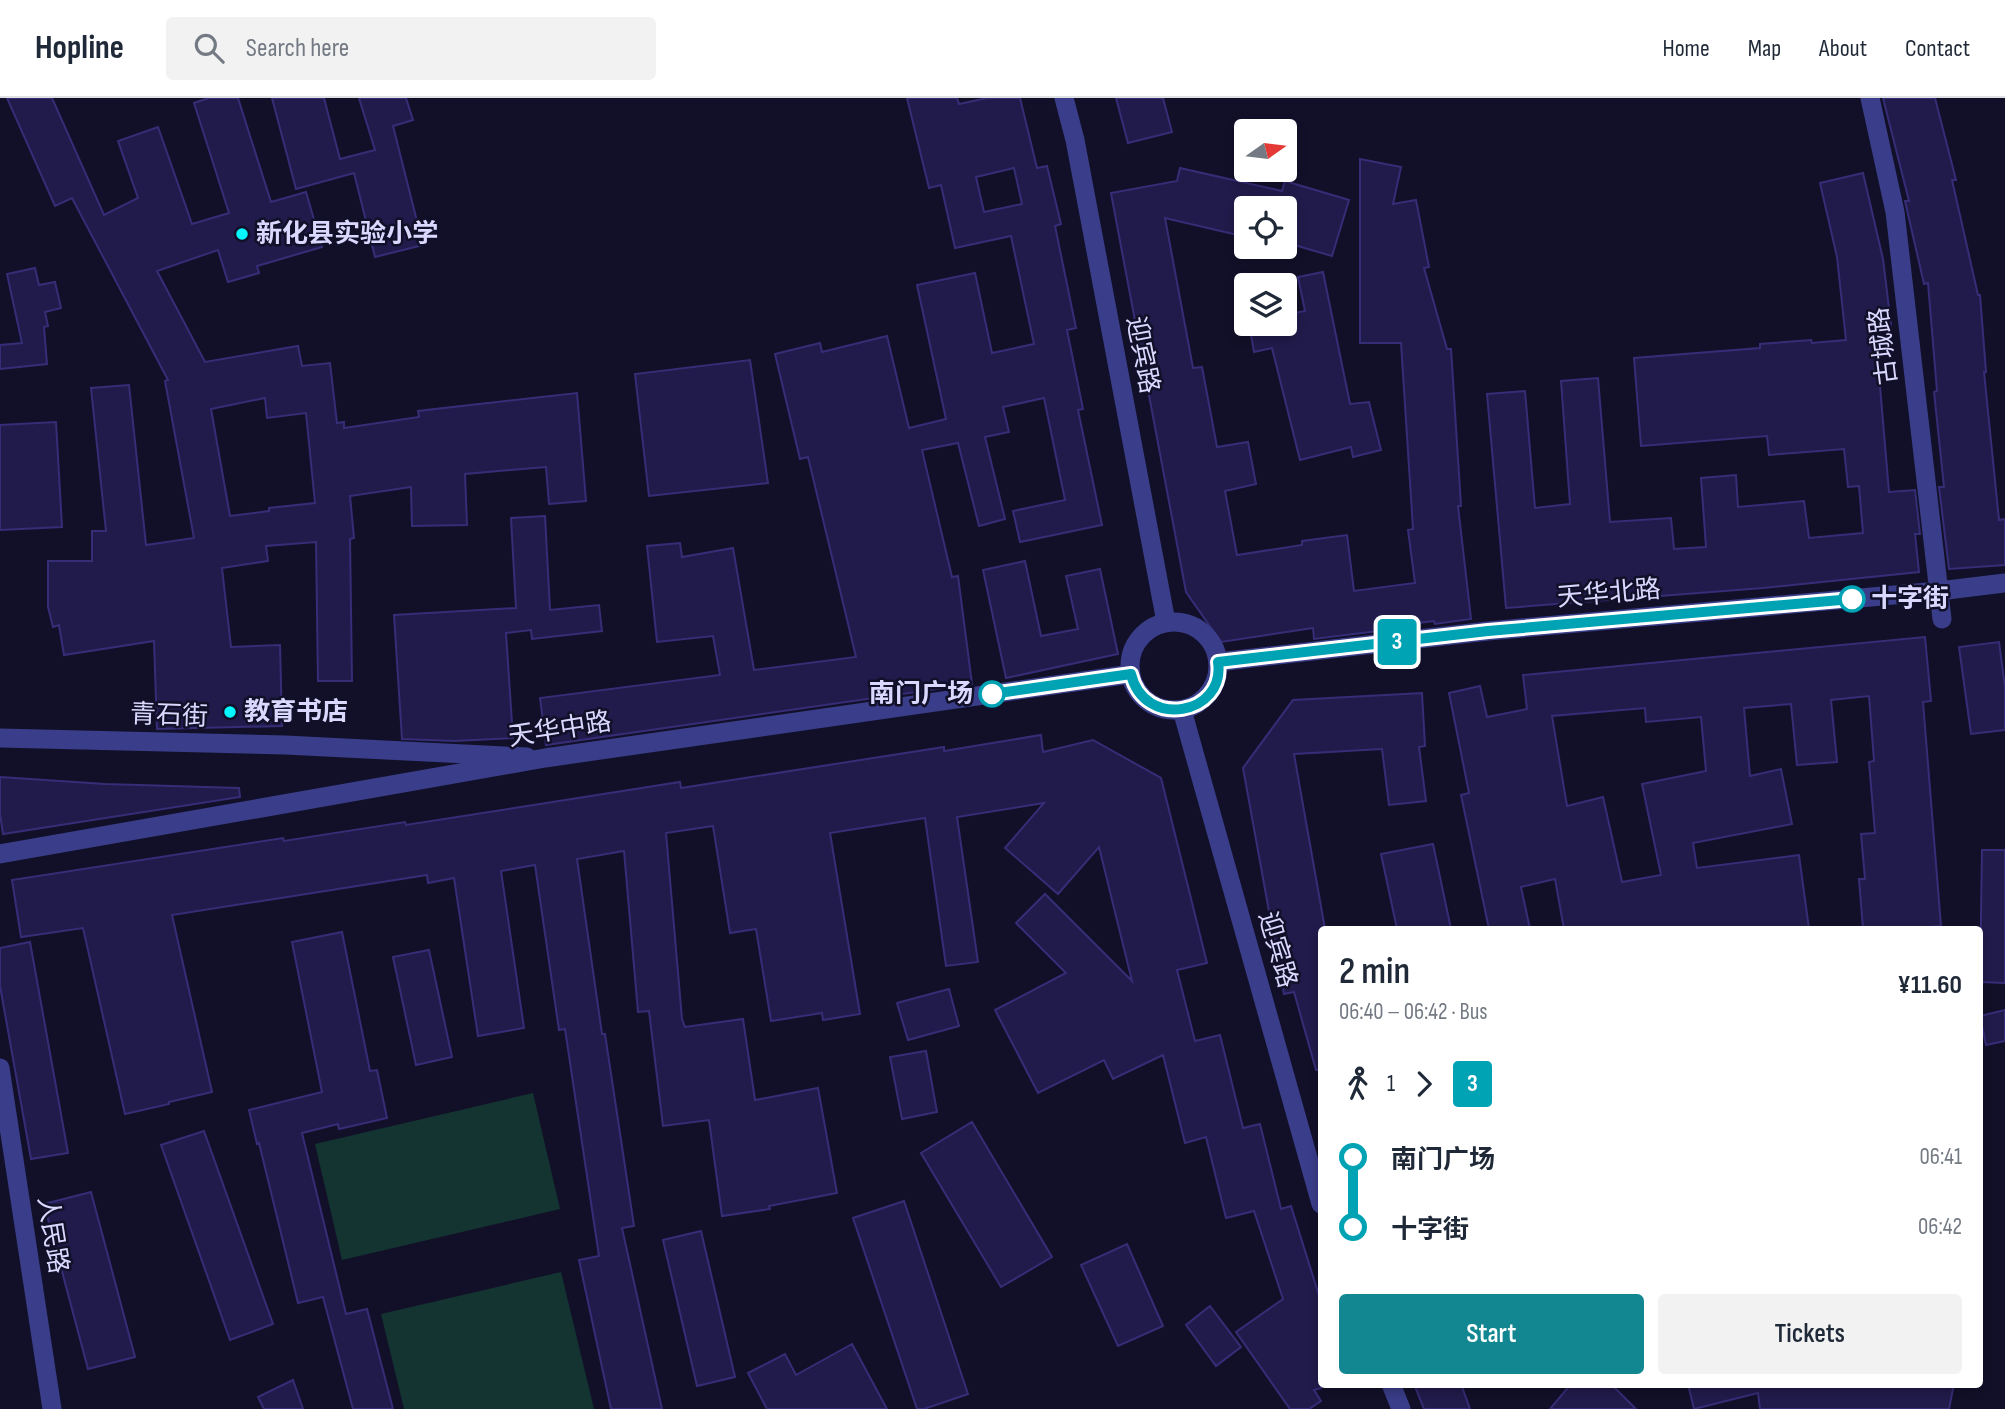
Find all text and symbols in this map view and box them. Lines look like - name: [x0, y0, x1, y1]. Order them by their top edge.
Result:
- search box: [166, 17, 656, 80]
- text: Hopline: [35, 28, 124, 68]
- icon: search: [190, 29, 228, 67]
- text: Search here: [246, 33, 349, 64]
- text: Home: [1662, 34, 1710, 63]
- text: Map: [1748, 34, 1781, 63]
- text: About: [1819, 34, 1867, 63]
- text: Contact: [1905, 34, 1970, 63]
- north arrow: [1234, 119, 1297, 182]
- map controls: [1234, 119, 1297, 336]
- button: locate: [1234, 196, 1297, 259]
- place label: 新化县实验小学: [256, 219, 438, 250]
- marker: 新化县实验小学: [234, 226, 250, 242]
- button: layers: [1234, 273, 1297, 336]
- street label: 古城路: [1864, 305, 1904, 387]
- street label: 迎宾路: [1119, 314, 1165, 396]
- street label: 天华北路: [1556, 574, 1662, 614]
- place label: 十字街: [1871, 584, 1949, 615]
- marker: 十字街: [1839, 586, 1865, 612]
- line badge: 3: [1374, 619, 1420, 665]
- text: 3: [1392, 627, 1402, 656]
- place label: 南门广场: [869, 679, 973, 710]
- marker: 南门广场: [979, 681, 1005, 707]
- place label: 教育书店: [244, 697, 348, 728]
- street label: 青石街: [129, 699, 209, 733]
- marker: 教育书店: [222, 704, 238, 720]
- street label: 天华中路: [506, 707, 614, 753]
- street label: 迎宾路: [1251, 908, 1303, 992]
- text: 2 min: [1339, 949, 1410, 994]
- text: ¥11.60: [1898, 970, 1962, 1001]
- text: 06:40 – 06:42 · Bus: [1339, 998, 1488, 1026]
- icon: walk: [1339, 1065, 1377, 1103]
- icon: forward: [1405, 1065, 1443, 1103]
- text: 3: [1467, 1069, 1478, 1098]
- text: 1: [1387, 1070, 1395, 1098]
- text: 06:41: [1920, 1143, 1962, 1171]
- text: 南门广场: [1391, 1145, 1495, 1176]
- street label: 人民路: [31, 1194, 73, 1276]
- text: 06:42: [1918, 1213, 1962, 1241]
- text: 十字街: [1391, 1215, 1469, 1246]
- button: Start: [1339, 1294, 1644, 1374]
- button: Tickets: [1658, 1294, 1962, 1374]

